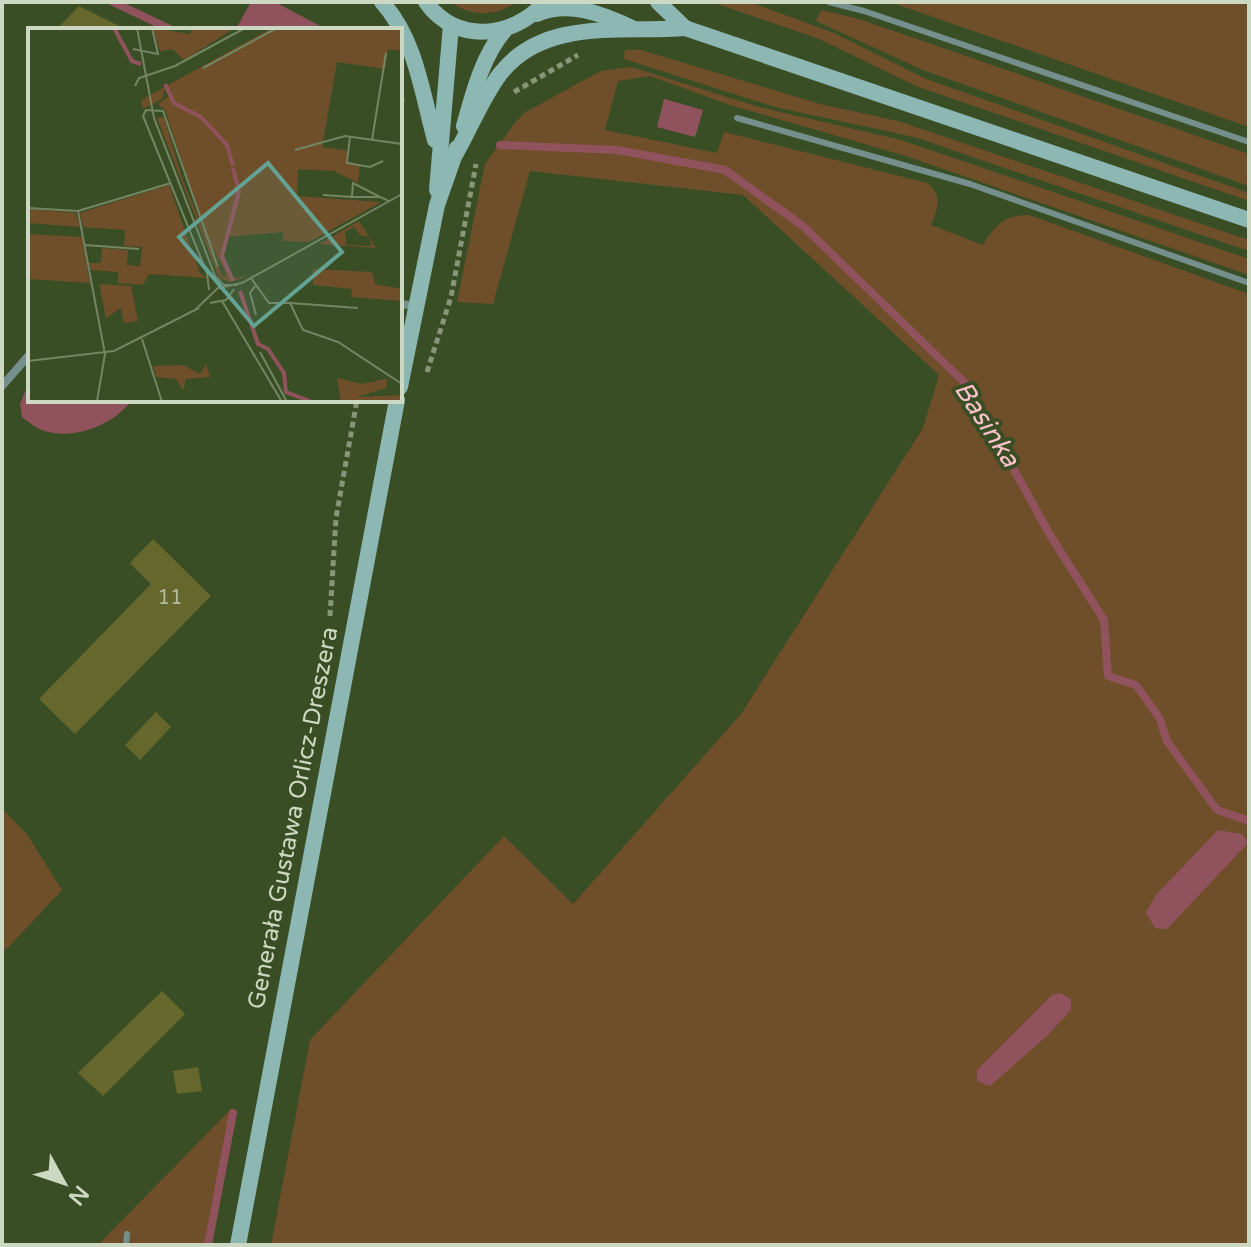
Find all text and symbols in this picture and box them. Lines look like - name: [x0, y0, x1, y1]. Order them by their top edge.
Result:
- inset map: [28, 28, 402, 402]
- water label: Basinka: [948, 375, 1027, 474]
- house number: 11: [157, 586, 183, 610]
- street label: Generała Gustawa Orlicz-Dreszera: [242, 624, 344, 1012]
- north arrow: [24, 1143, 104, 1223]
- text: N: [63, 1180, 94, 1210]

